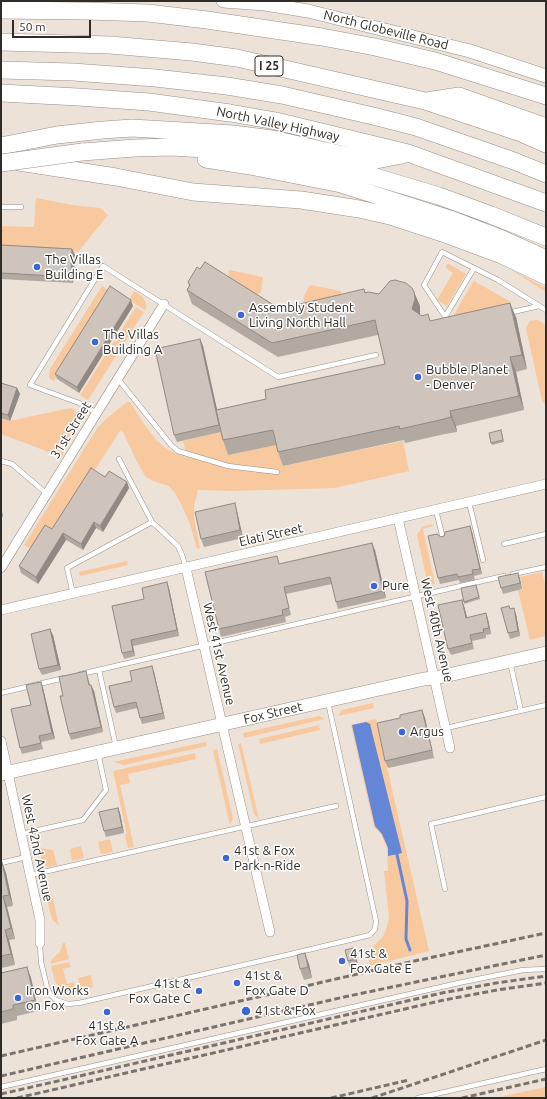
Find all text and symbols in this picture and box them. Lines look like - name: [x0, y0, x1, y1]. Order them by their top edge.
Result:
- street label: North Globeville Road: [322, 7, 450, 53]
- scale bar: [14, 12, 93, 38]
- text: 50 m: [19, 20, 46, 33]
- road number: I 25: [255, 56, 283, 76]
- street label: North Valley Highway: [215, 103, 341, 145]
- place label: The Villas Building E: [45, 252, 103, 283]
- marker: The Villas Building E: [32, 262, 42, 272]
- place label: Assembly Student Living North Hall: [249, 300, 354, 331]
- marker: Assembly Student Living North Hall: [236, 310, 246, 320]
- place label: The Villas Building A: [103, 327, 162, 358]
- marker: The Villas Building A: [90, 337, 100, 347]
- place label: Bubble Planet - Denver: [426, 362, 508, 393]
- marker: Bubble Planet - Denver: [413, 372, 423, 382]
- street label: 31st Street: [47, 398, 95, 462]
- street label: Elati Street: [238, 520, 304, 550]
- street label: West 40th Avenue: [417, 576, 457, 684]
- place label: Pure: [382, 578, 409, 594]
- marker: Pure: [369, 581, 379, 591]
- street label: West 41st Avenue: [200, 601, 238, 707]
- street label: Fox Street: [242, 699, 304, 727]
- place label: Argus: [410, 724, 444, 740]
- marker: Argus: [397, 727, 407, 737]
- street label: West 42nd Avenue: [18, 793, 56, 903]
- place label: 41st & Fox Park-n-Ride: [234, 843, 301, 874]
- marker: 41st & Fox Park-n-Ride: [221, 853, 231, 863]
- place label: 41st & Fox Gate E: [350, 946, 412, 977]
- marker: 41st & Fox Gate E: [337, 956, 347, 966]
- place label: 41st & Fox Gate D: [245, 968, 309, 999]
- place label: 41st & Fox Gate C: [129, 976, 191, 1007]
- marker: 41st & Fox Gate D: [232, 978, 242, 988]
- place label: Iron Works on Fox: [26, 983, 89, 1014]
- marker: 41st & Fox Gate C: [194, 986, 204, 996]
- marker: Iron Works on Fox: [13, 993, 23, 1003]
- place label: 41st & Fox: [255, 1003, 316, 1019]
- marker: 41st & Fox: [240, 1005, 252, 1017]
- marker: 41st & Fox Gate A: [102, 1007, 112, 1017]
- place label: 41st & Fox Gate A: [76, 1018, 138, 1049]

